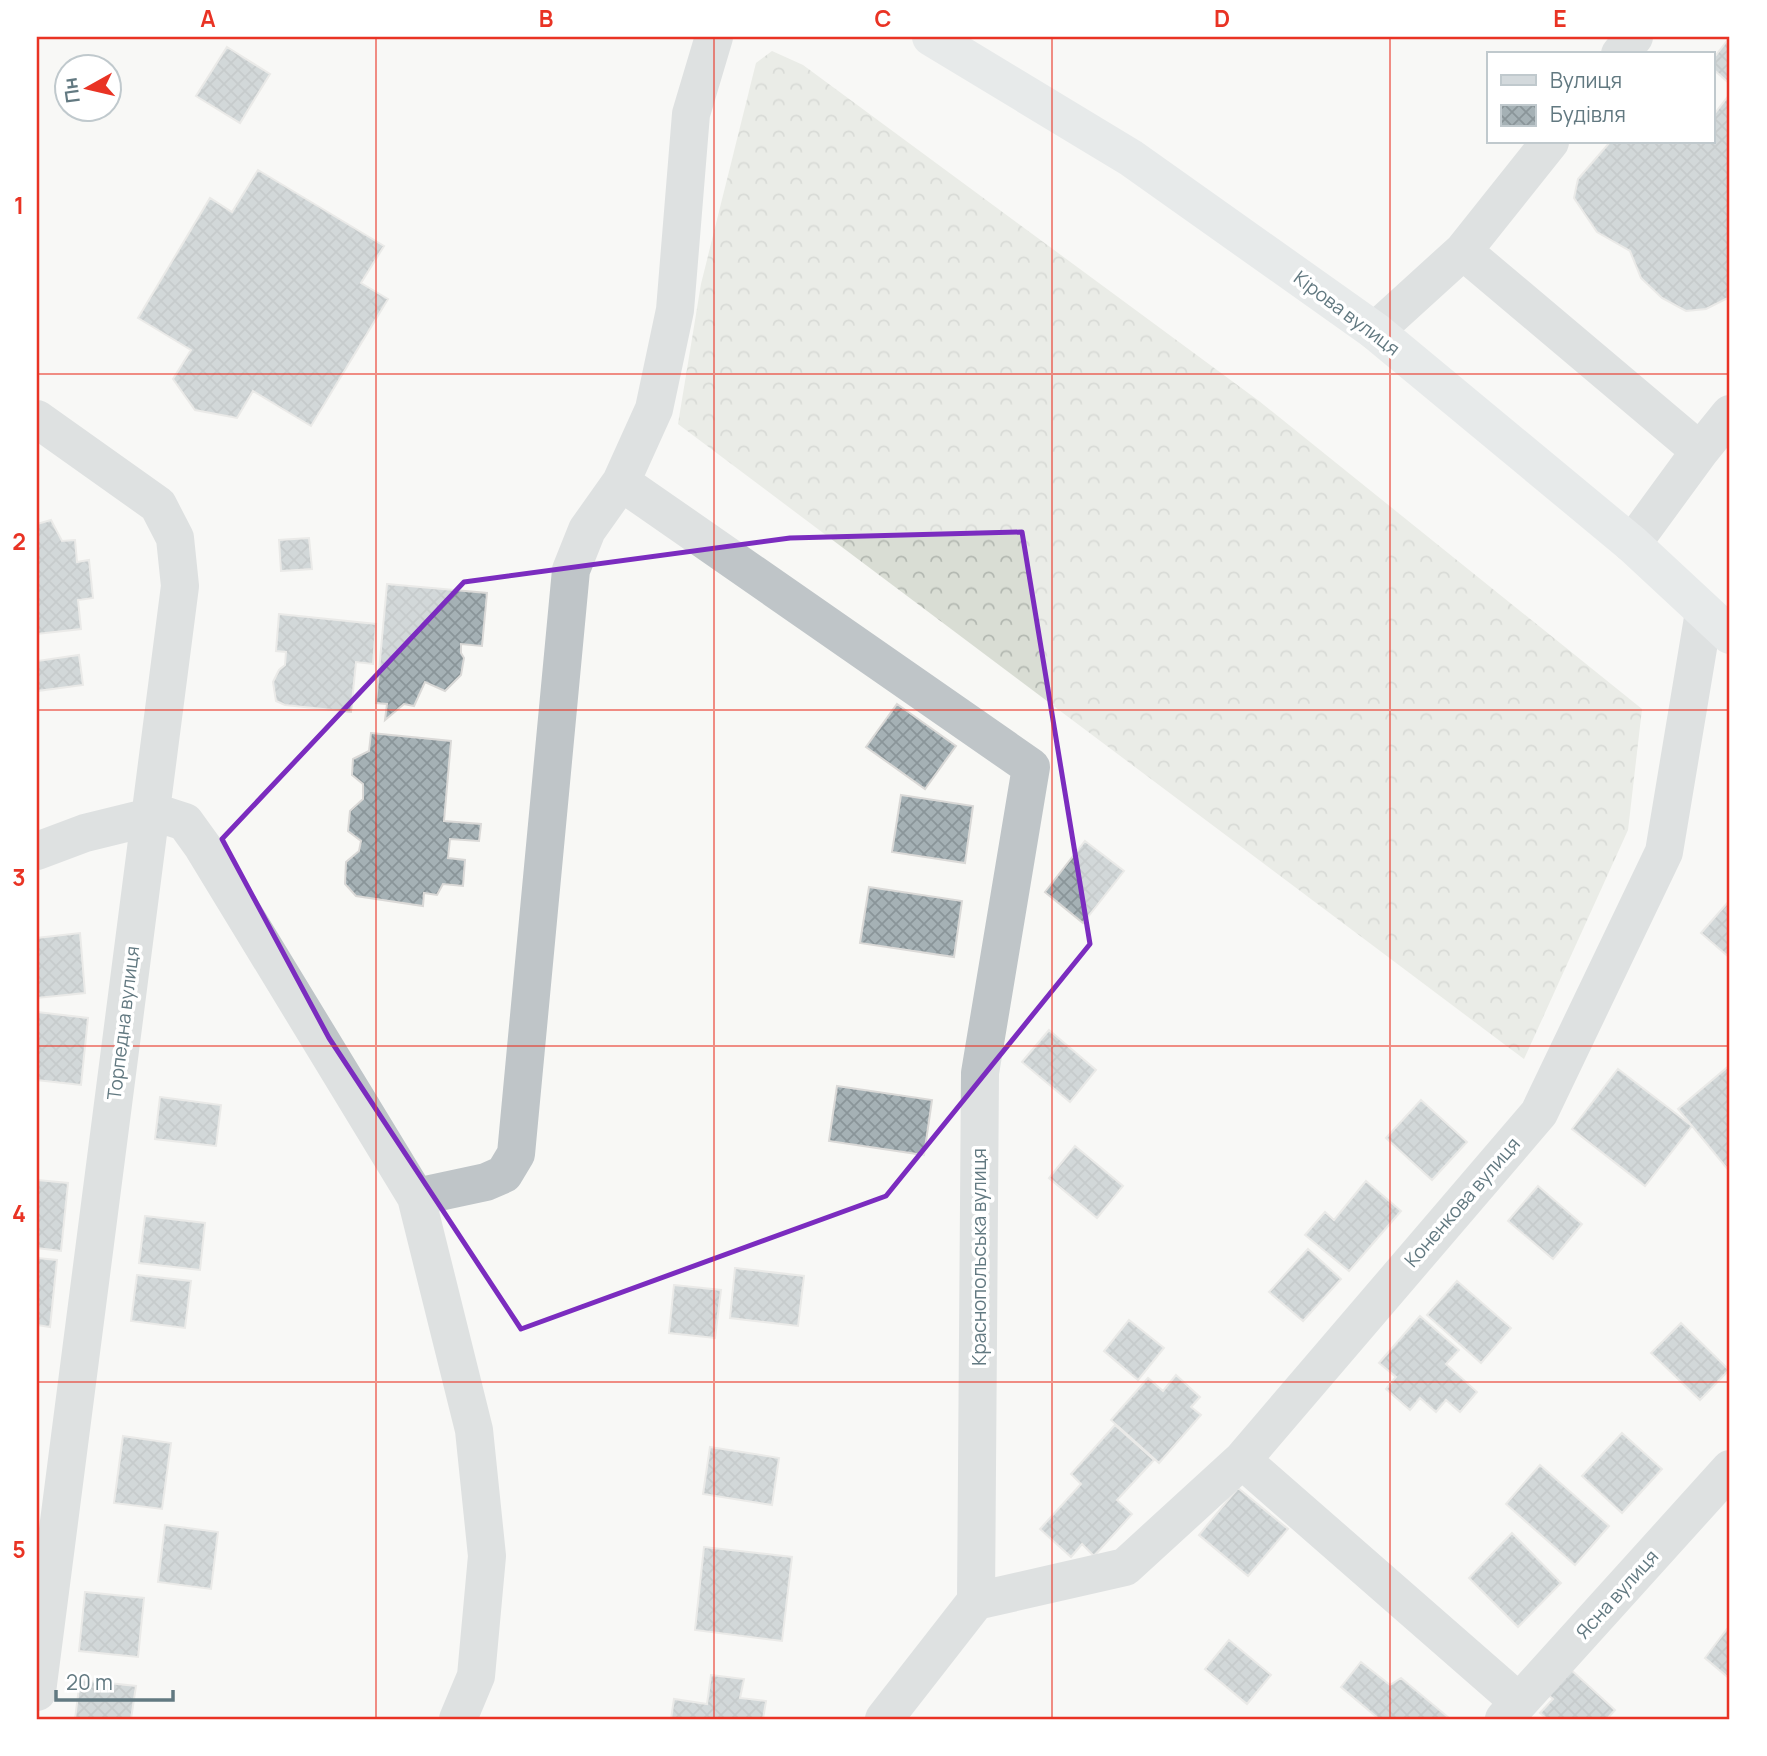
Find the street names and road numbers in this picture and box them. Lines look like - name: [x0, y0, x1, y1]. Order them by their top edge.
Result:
- street label: Кірова вулиця: [1289, 265, 1405, 361]
- street label: Торпедна вулиця: [101, 945, 145, 1101]
- street label: Коненкова вулиця: [1398, 1132, 1526, 1272]
- street label: Краснопольська вулиця: [966, 1148, 992, 1366]
- street label: Ясна вулиця: [1570, 1544, 1664, 1644]

